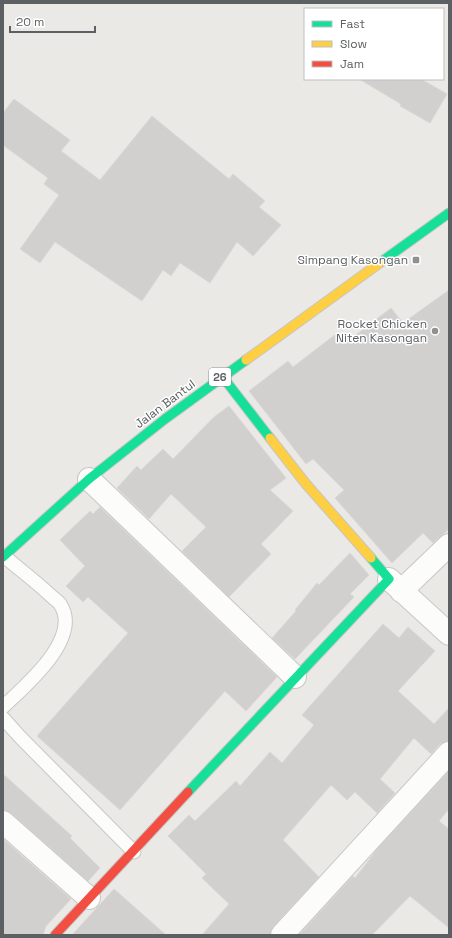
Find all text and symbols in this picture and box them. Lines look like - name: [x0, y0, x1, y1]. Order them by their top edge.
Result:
- scale bar: [10, 8, 95, 34]
- legend: [304, 8, 444, 80]
- text: 20 m: [16, 14, 44, 30]
- text: Fast: [340, 16, 365, 32]
- text: Slow: [340, 36, 367, 52]
- text: Jam: [340, 56, 364, 72]
- place label: Simpang Kasongan: [297, 252, 408, 268]
- marker: Simpang Kasongan: [411, 255, 421, 265]
- place label: Rocket Chicken Niten Kasongan: [336, 316, 427, 346]
- marker: Rocket Chicken Niten Kasongan: [430, 326, 440, 336]
- road number: 26: [209, 368, 231, 386]
- street label: Jalan Bantul: [132, 376, 198, 432]

